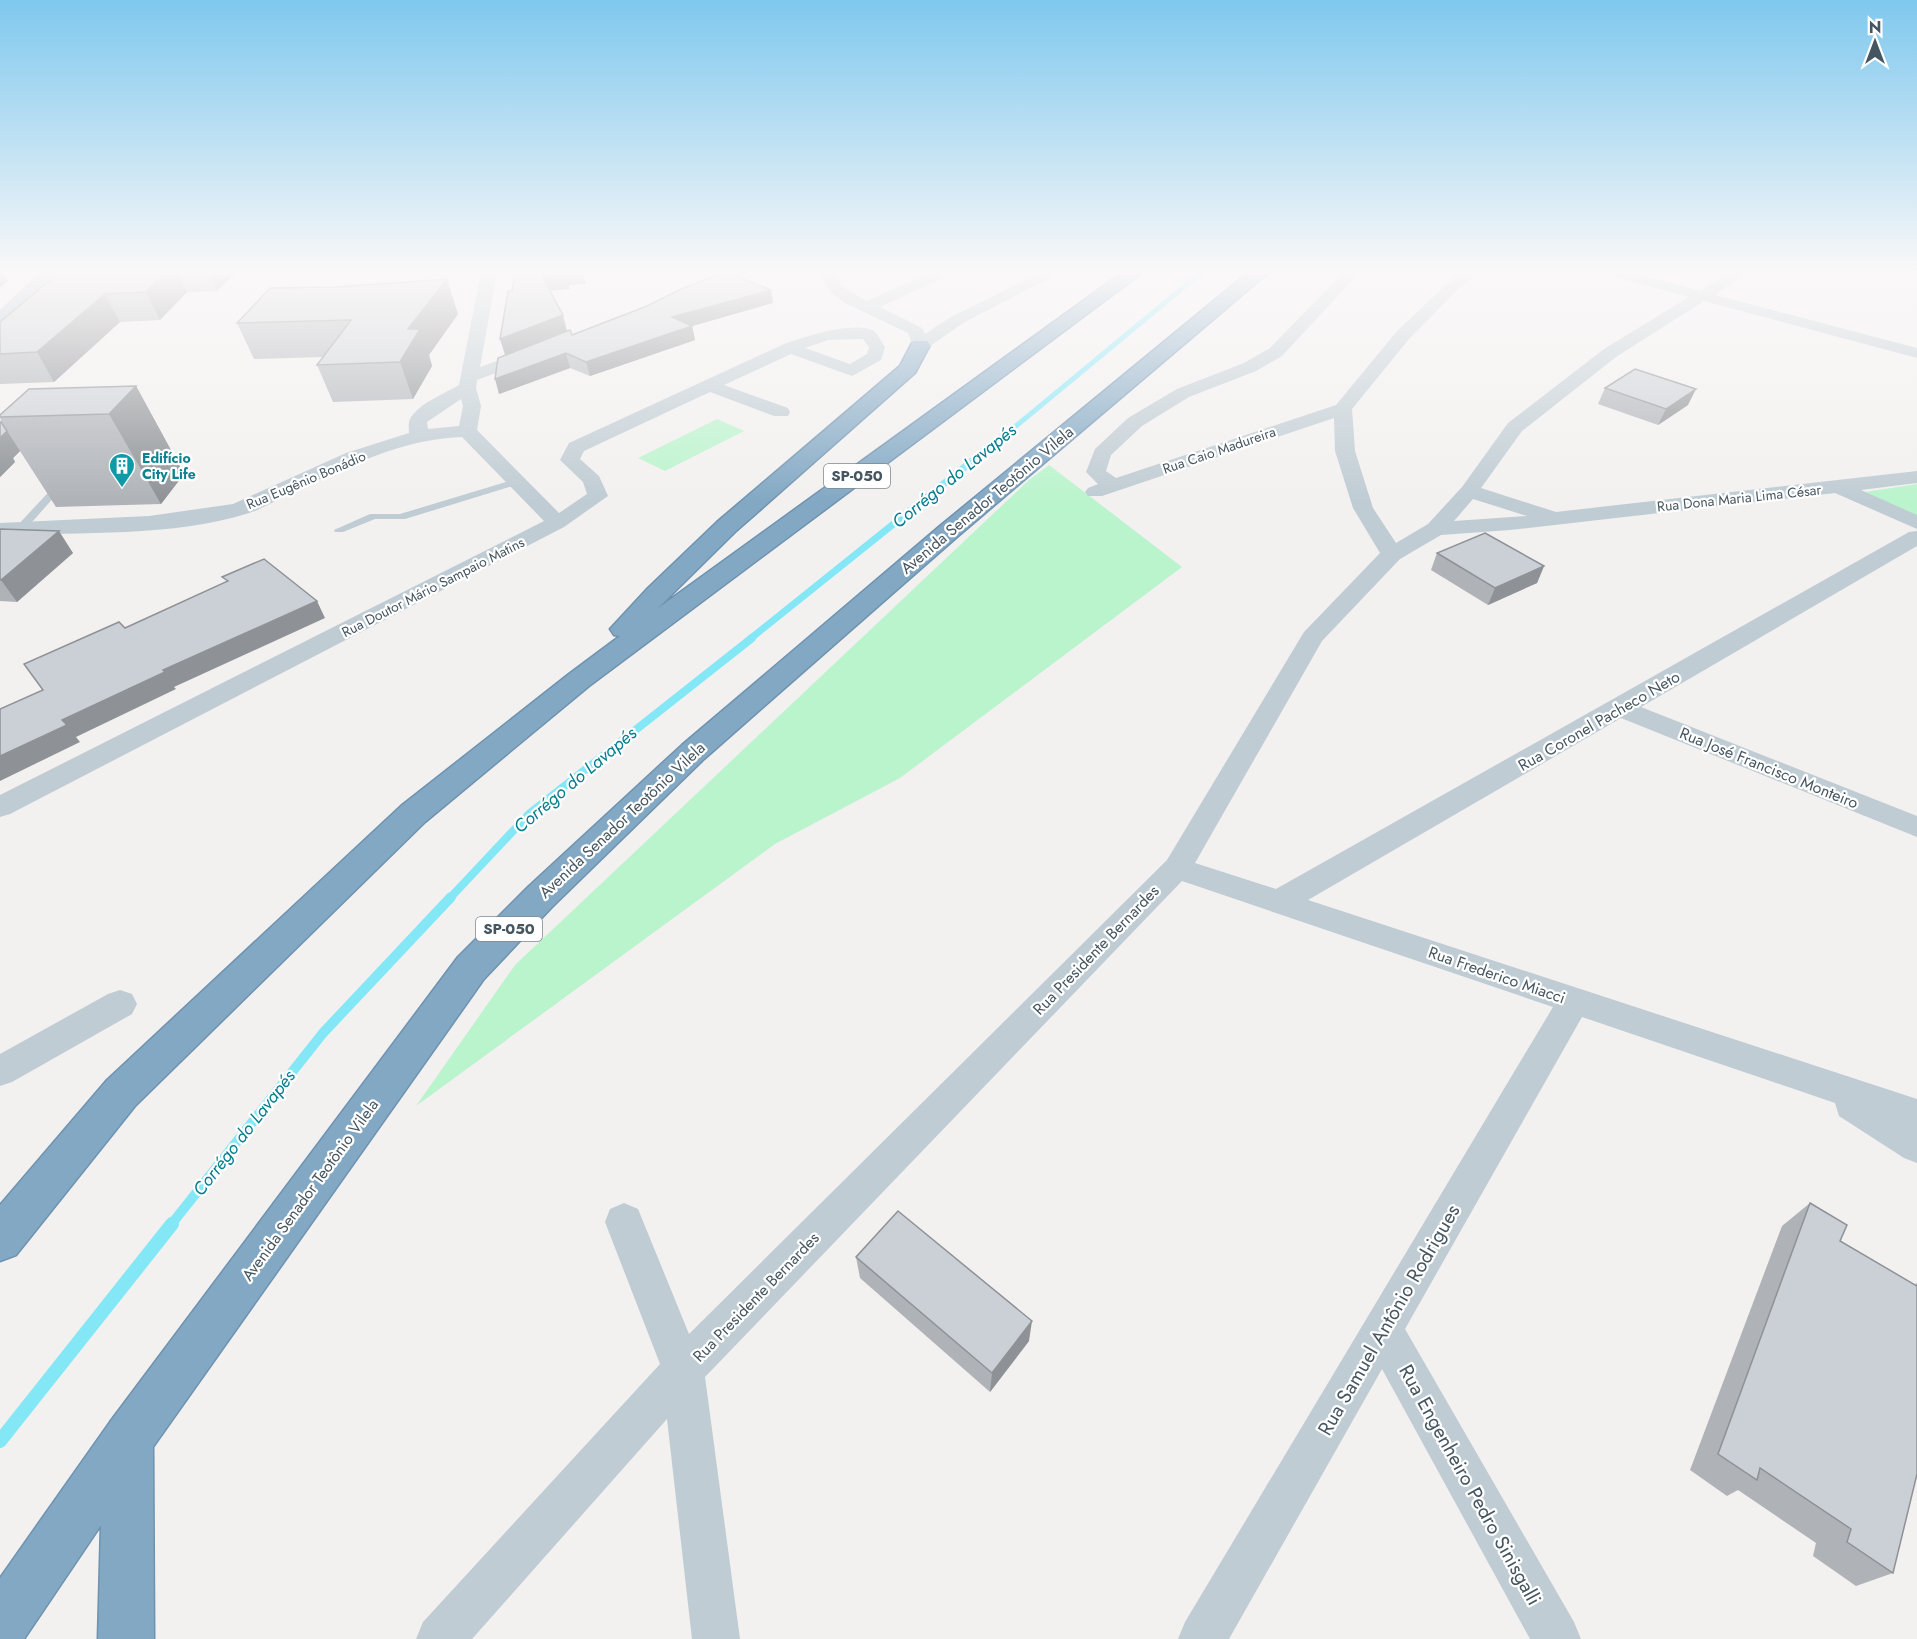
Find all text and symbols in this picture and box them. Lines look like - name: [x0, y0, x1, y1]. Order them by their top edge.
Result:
- north arrow: [1845, 12, 1905, 72]
- text: N: [1869, 16, 1881, 39]
- water label: Corrégo do Lavapés: [886, 417, 1023, 534]
- street label: Avenida Senador Teotônio Vilela: [895, 421, 1079, 579]
- street label: Rua Caio Madureira: [1160, 421, 1278, 479]
- street label: Rua Eugênio Bonádio: [243, 446, 369, 514]
- place label: Edifício City Life: [142, 448, 196, 484]
- building icon: Edifício City Life: [107, 451, 137, 489]
- road number: SP-050: [824, 464, 890, 488]
- street label: Rua Dona Maria Lima César: [1656, 479, 1822, 517]
- street label: Rua Doutor Mário Sampaio Matins: [338, 532, 528, 642]
- street label: Rua Coronel Pacheco Neto: [1514, 665, 1684, 777]
- water label: Corrégo do Lavapés: [508, 720, 643, 839]
- street label: Rua José Francisco Monteiro: [1676, 722, 1862, 815]
- street label: Avenida Senador Teotônio Vilela: [534, 737, 710, 903]
- street label: Rua Presidente Bernardes: [1028, 880, 1164, 1020]
- road number: SP-050: [476, 917, 542, 941]
- street label: Rua Frederico Miacci: [1425, 941, 1569, 1009]
- water label: Corrégo do Lavapés: [187, 1064, 302, 1201]
- street label: Avenida Senador Teotônio Vilela: [236, 1094, 384, 1286]
- street label: Rua Samuel Antônio Rodrigues: [1311, 1199, 1467, 1441]
- street label: Rua Presidente Bernardes: [688, 1227, 824, 1367]
- street label: Rua Engenheiro Pedro Sinisgalli: [1392, 1359, 1548, 1611]

